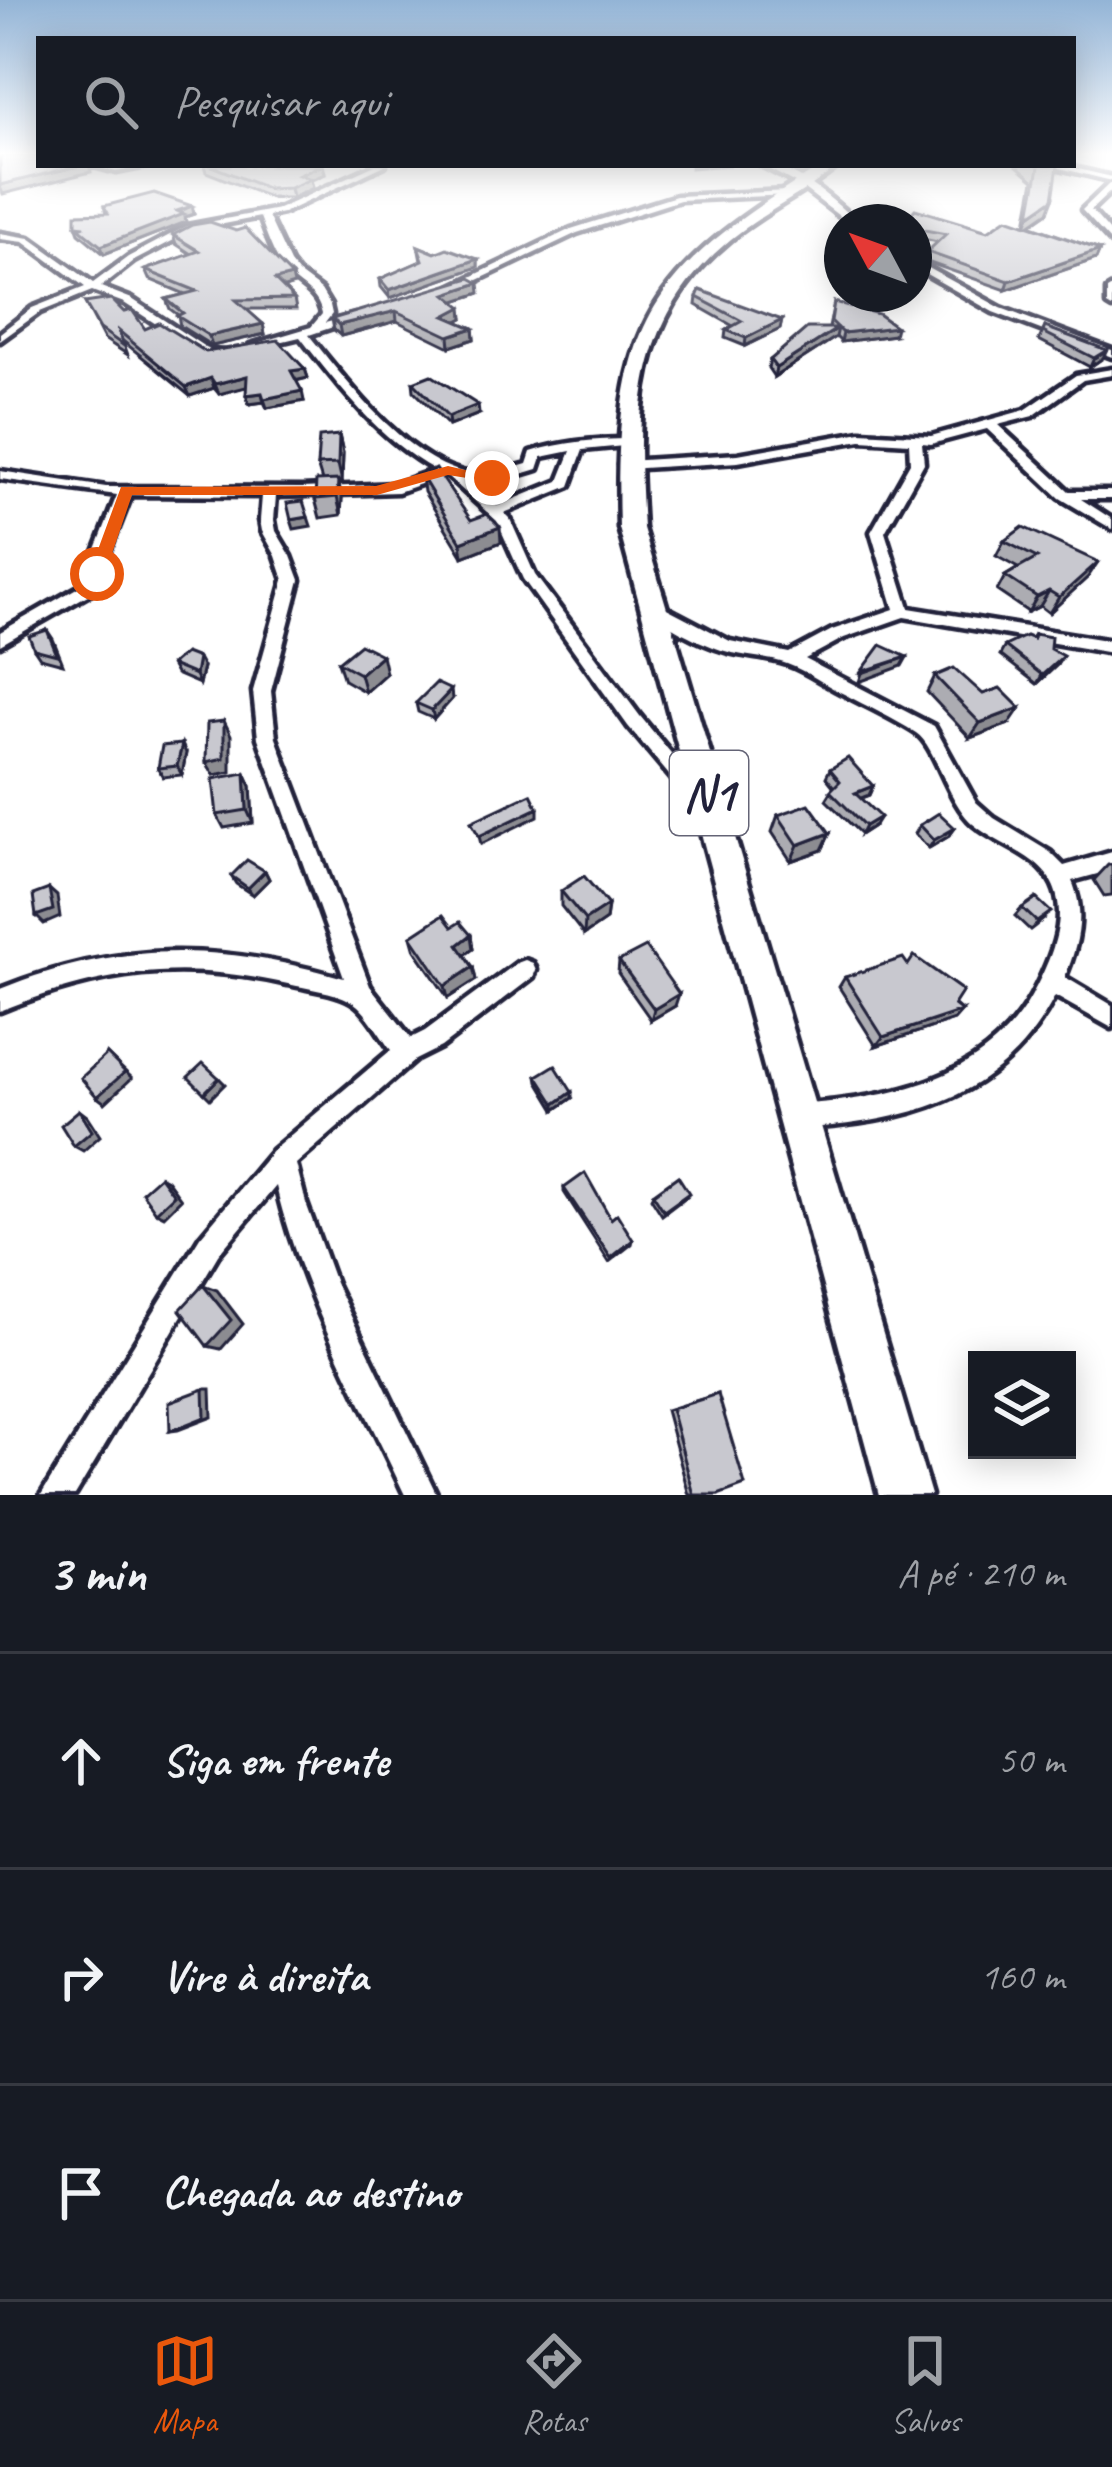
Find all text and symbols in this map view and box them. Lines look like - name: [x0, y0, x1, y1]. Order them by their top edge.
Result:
- search box: [36, 36, 1076, 168]
- icon: search: [78, 69, 144, 135]
- text: Pesquisar aqui: [174, 74, 388, 131]
- north arrow: [824, 204, 932, 312]
- route end: [465, 451, 519, 505]
- route start: [70, 547, 124, 601]
- road number: N1: [670, 751, 748, 835]
- map controls: [968, 1351, 1076, 1459]
- button: layers: [968, 1351, 1076, 1459]
- text: 3 min: [48, 1541, 146, 1605]
- text: A pé · 210 m: [897, 1549, 1064, 1598]
- icon: ahead: [48, 1728, 114, 1794]
- text: Siga em frente: [162, 1732, 389, 1789]
- text: 50 m: [998, 1736, 1064, 1785]
- icon: right: [48, 1944, 114, 2010]
- text: Vire à direita: [162, 1948, 367, 2005]
- text: 160 m: [980, 1952, 1064, 2001]
- icon: arrive: [48, 2160, 114, 2226]
- text: Chegada ao destino: [162, 2164, 459, 2221]
- tab: Mapa: [152, 2328, 218, 2442]
- tab: Rotas: [521, 2328, 587, 2442]
- tab: Salvos: [891, 2328, 960, 2442]

